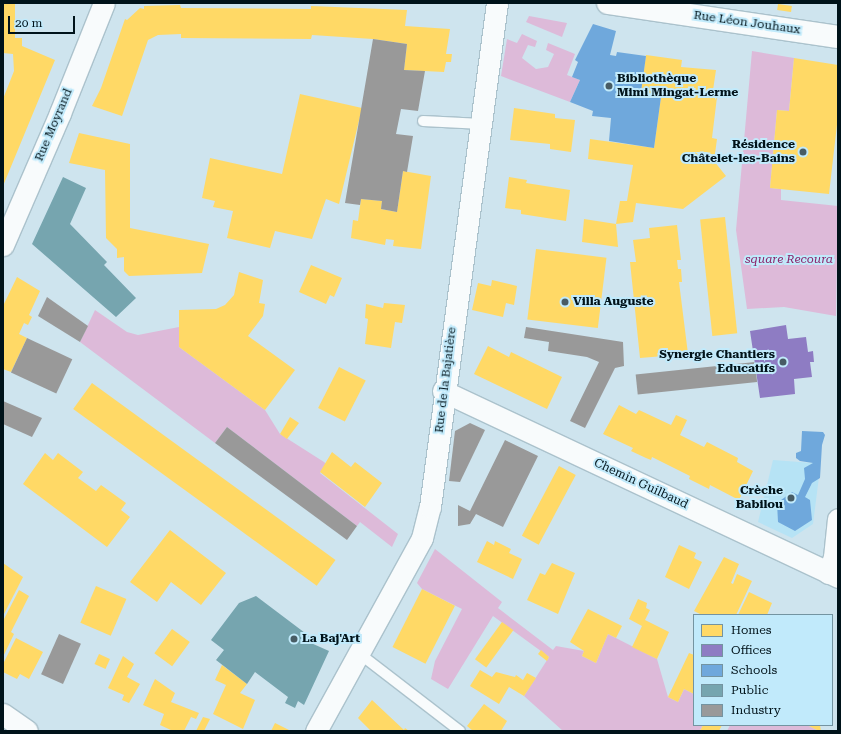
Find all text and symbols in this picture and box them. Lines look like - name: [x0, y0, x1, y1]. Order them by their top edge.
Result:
- scale bar: [10, 8, 77, 34]
- street label: Rue Léon Jouhaux: [693, 8, 801, 38]
- text: 20 m: [15, 16, 42, 30]
- place label: Bibliothèque Mimi Mingat-Lerme: [617, 72, 738, 100]
- marker: Bibliothèque Mimi Mingat-Lerme: [604, 81, 614, 91]
- street label: Rue Moyrand: [32, 87, 76, 163]
- place label: Résidence Châtelet-les-Bains: [682, 138, 795, 166]
- marker: Résidence Châtelet-les-Bains: [798, 147, 808, 157]
- park label: square Recoura: [745, 253, 833, 267]
- place label: Villa Auguste: [573, 295, 653, 309]
- marker: Villa Auguste: [560, 297, 570, 307]
- street label: Rue de la Bajatière: [432, 326, 460, 434]
- place label: Synergie Chantiers Educatifs: [659, 348, 775, 376]
- marker: Synergie Chantiers Educatifs: [778, 357, 788, 367]
- street label: Chemin Guilbaud: [592, 456, 690, 512]
- place label: Crèche Babilou: [736, 484, 783, 512]
- marker: Crèche Babilou: [786, 493, 796, 503]
- legend: [693, 614, 833, 726]
- text: Homes: [731, 623, 771, 637]
- place label: La Baj'Art: [302, 632, 360, 646]
- marker: La Baj'Art: [289, 634, 299, 644]
- text: Offices: [731, 643, 772, 657]
- text: Schools: [731, 663, 777, 677]
- text: Public: [731, 683, 768, 697]
- text: Industry: [731, 703, 781, 717]

